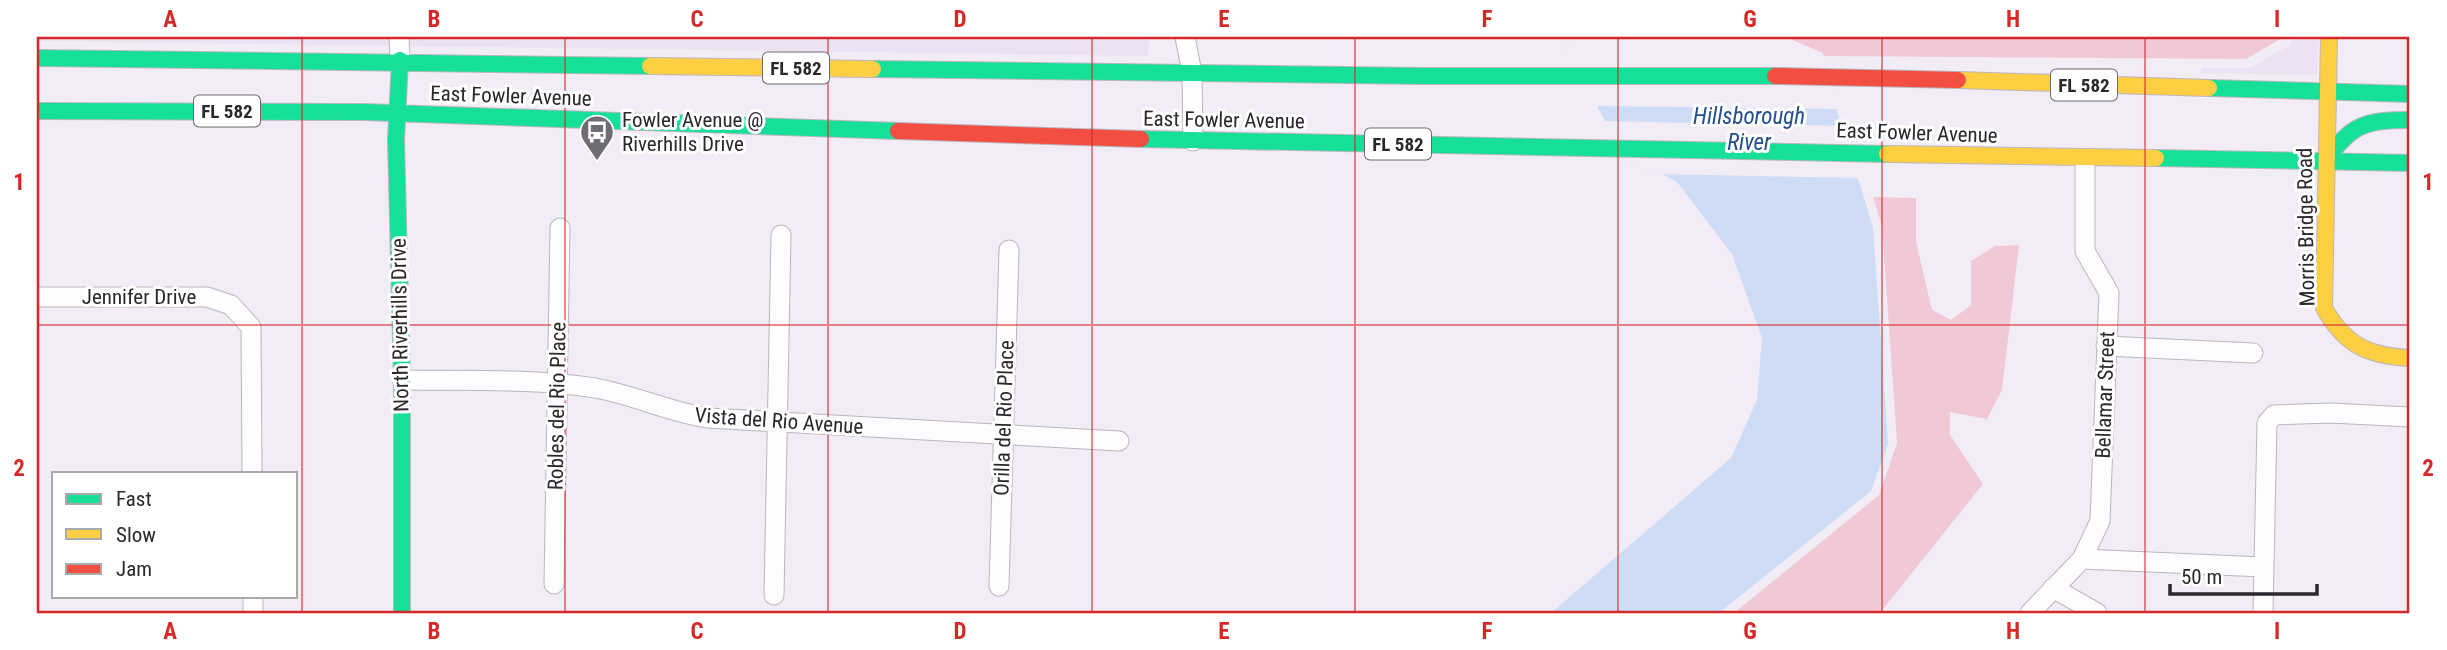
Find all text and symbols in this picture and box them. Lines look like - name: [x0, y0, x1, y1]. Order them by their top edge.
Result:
- text: A: [163, 6, 177, 33]
- text: B: [428, 6, 440, 33]
- text: C: [690, 6, 704, 33]
- text: D: [954, 6, 967, 33]
- text: E: [1218, 6, 1230, 33]
- text: F: [1482, 6, 1493, 33]
- text: G: [1743, 6, 1757, 33]
- text: H: [2006, 6, 2020, 33]
- text: I: [2274, 6, 2280, 33]
- road number: FL 582: [763, 52, 829, 83]
- road number: FL 582: [2051, 69, 2117, 100]
- street label: East Fowler Avenue: [430, 81, 592, 111]
- road number: FL 582: [194, 96, 260, 127]
- water label: Hillsborough River: [1693, 103, 1805, 156]
- street label: East Fowler Avenue: [1143, 107, 1305, 133]
- place label: Fowler Avenue @ Riverhills Drive: [622, 108, 763, 156]
- bus stop icon: Fowler Avenue @ Riverhills Drive: [578, 113, 616, 162]
- street label: East Fowler Avenue: [1836, 118, 1998, 148]
- road number: FL 582: [1365, 128, 1431, 160]
- street label: Morris Bridge Road: [2293, 147, 2319, 307]
- text: 1: [13, 169, 25, 196]
- text: 1: [2422, 169, 2434, 196]
- street label: North Riverhills Drive: [386, 238, 414, 412]
- street label: Jennifer Drive: [82, 285, 196, 309]
- street label: Robles del Rio Place: [544, 321, 570, 490]
- street label: Bellamar Street: [2091, 331, 2119, 459]
- street label: Orilla del Rio Place: [989, 340, 1019, 496]
- street label: Vista del Rio Avenue: [694, 403, 864, 439]
- text: 2: [13, 455, 25, 482]
- text: 2: [2422, 455, 2434, 482]
- legend: [52, 472, 298, 598]
- text: Fast: [116, 487, 152, 511]
- text: Slow: [116, 523, 156, 547]
- scale bar: [2170, 552, 2318, 596]
- text: Jam: [116, 557, 152, 581]
- text: 50 m: [2181, 565, 2222, 589]
- text: A: [163, 618, 177, 645]
- text: B: [428, 618, 440, 645]
- text: C: [690, 618, 704, 645]
- text: D: [954, 618, 967, 645]
- text: E: [1218, 618, 1230, 645]
- text: F: [1482, 618, 1493, 645]
- text: G: [1743, 618, 1757, 645]
- text: H: [2006, 618, 2020, 645]
- text: I: [2274, 618, 2280, 645]

